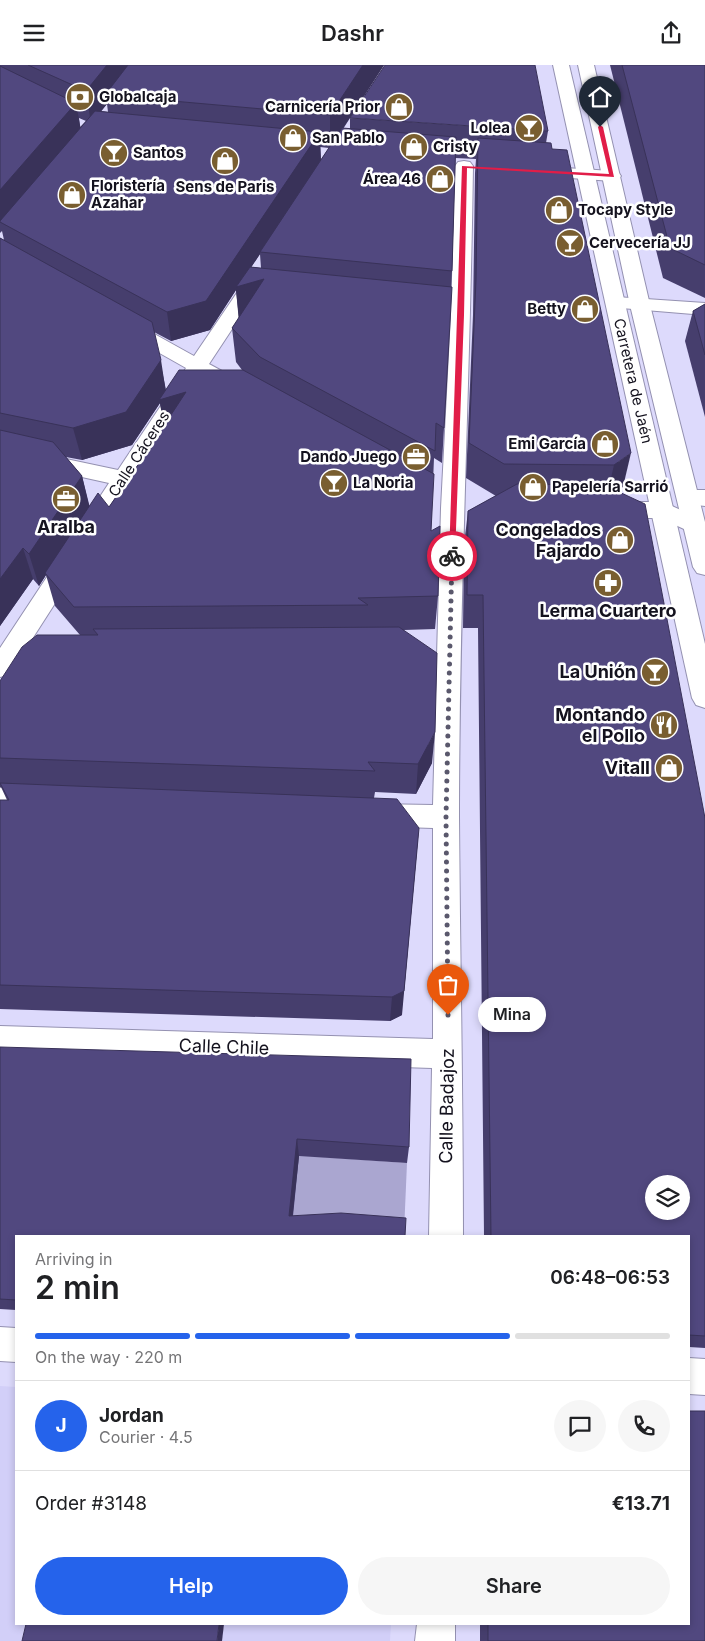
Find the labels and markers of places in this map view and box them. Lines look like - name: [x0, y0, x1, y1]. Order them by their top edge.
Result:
- pin: [579, 76, 621, 127]
- bank icon: Globalcaja: [65, 82, 95, 112]
- place label: Globalcaja: [99, 87, 176, 106]
- shop icon: Carnicería Prior: [384, 92, 414, 122]
- place label: Carnicería Prior: [265, 97, 380, 116]
- bar icon: Lolea: [514, 113, 544, 143]
- place label: Lolea: [470, 118, 510, 137]
- shop icon: San Pablo: [278, 123, 308, 153]
- place label: San Pablo: [312, 128, 384, 147]
- shop icon: Cristy: [399, 132, 429, 162]
- place label: Cristy: [433, 137, 478, 156]
- bar icon: Santos: [99, 138, 129, 168]
- place label: Santos: [133, 143, 184, 162]
- shop icon: Sens de Paris: [210, 146, 240, 176]
- shop icon: Área 46: [425, 164, 455, 194]
- place label: Área 46: [363, 169, 421, 188]
- place label: Floristería Azahar: [91, 176, 165, 212]
- place label: Sens de Paris: [176, 177, 274, 196]
- shop icon: Floristería Azahar: [57, 180, 87, 210]
- shop icon: Tocapy Style: [544, 195, 574, 225]
- place label: Tocapy Style: [578, 200, 673, 219]
- bar icon: Cervecería JJ: [555, 228, 585, 258]
- place label: Cervecería JJ: [589, 233, 691, 252]
- shop icon: Betty: [570, 294, 600, 324]
- place label: Betty: [527, 299, 566, 318]
- shop icon: Emi García: [590, 429, 620, 459]
- place label: Emi García: [508, 434, 586, 453]
- office icon: Dando Juego: [401, 442, 431, 472]
- place label: Dando Juego: [300, 447, 397, 466]
- bar icon: La Noria: [319, 468, 349, 498]
- shop icon: Papelería Sarrió: [518, 472, 548, 502]
- place label: La Noria: [353, 473, 413, 492]
- place label: Papelería Sarrió: [552, 477, 668, 496]
- office icon: Aralba: [51, 484, 81, 514]
- place label: Aralba: [37, 516, 95, 537]
- place label: Congelados Fajardo: [496, 519, 601, 561]
- shop icon: Congelados Fajardo: [605, 525, 635, 555]
- pharmacy icon: Lerma Cuartero: [593, 568, 623, 598]
- place label: Lerma Cuartero: [539, 600, 677, 621]
- bar icon: La Unión: [640, 657, 670, 687]
- place label: La Unión: [560, 661, 636, 682]
- place label: Montando el Pollo: [555, 704, 645, 746]
- restaurant icon: Montando el Pollo: [649, 710, 679, 740]
- shop icon: Vitall: [654, 753, 684, 783]
- place label: Vitall: [605, 757, 650, 778]
- pin: [427, 964, 469, 1015]
- callout: Mina: [478, 997, 546, 1033]

